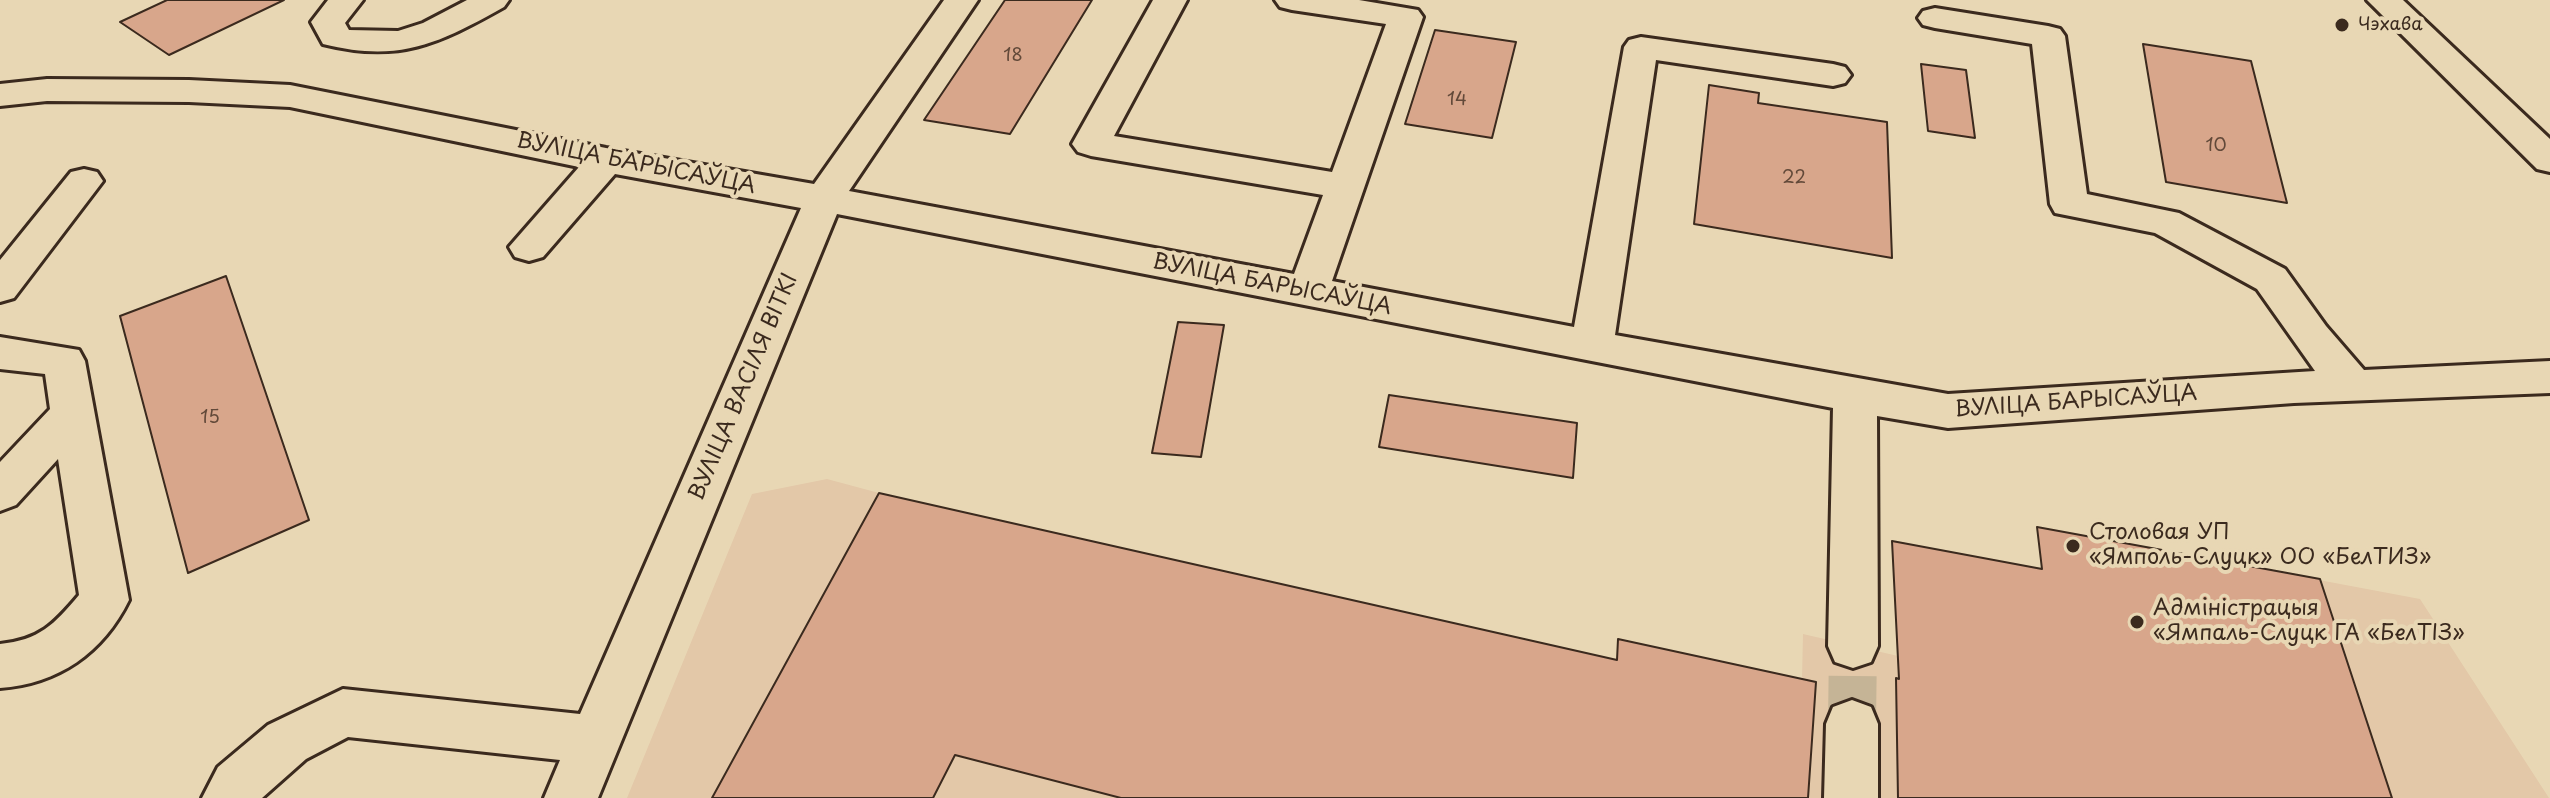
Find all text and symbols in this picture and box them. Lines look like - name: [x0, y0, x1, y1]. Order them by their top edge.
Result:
- place label: Чэхава: [2358, 14, 2422, 36]
- marker: Чэхава: [2333, 16, 2351, 34]
- house number: 18: [1003, 45, 1023, 67]
- house number: 14: [1447, 89, 1467, 111]
- street label: ВУЛІЦА БАРЫСАЎЦА: [514, 128, 758, 200]
- house number: 10: [2205, 135, 2227, 157]
- house number: 22: [1782, 167, 1806, 189]
- street label: ВУЛІЦА БАРЫСАЎЦА: [1150, 249, 1394, 321]
- street label: ВУЛІЦА ВАСІЛЯ ВІТКІ: [684, 269, 804, 505]
- street label: ВУЛІЦА БАРЫСАЎЦА: [1954, 380, 2198, 424]
- house number: 15: [200, 407, 220, 429]
- place label: Столовая УП «Ямполь-Слуцк» ОО «БелТИЗ»: [2089, 520, 2431, 572]
- marker: Столовая УП «Ямполь-Слуцк» ОО «БелТИЗ»: [2064, 537, 2082, 555]
- place label: Адміністрацыя «Ямпаль-Слуцк ГА «БелТІЗ»: [2153, 596, 2465, 648]
- marker: Адміністрацыя «Ямпаль-Слуцк ГА «БелТІЗ»: [2128, 613, 2146, 631]

